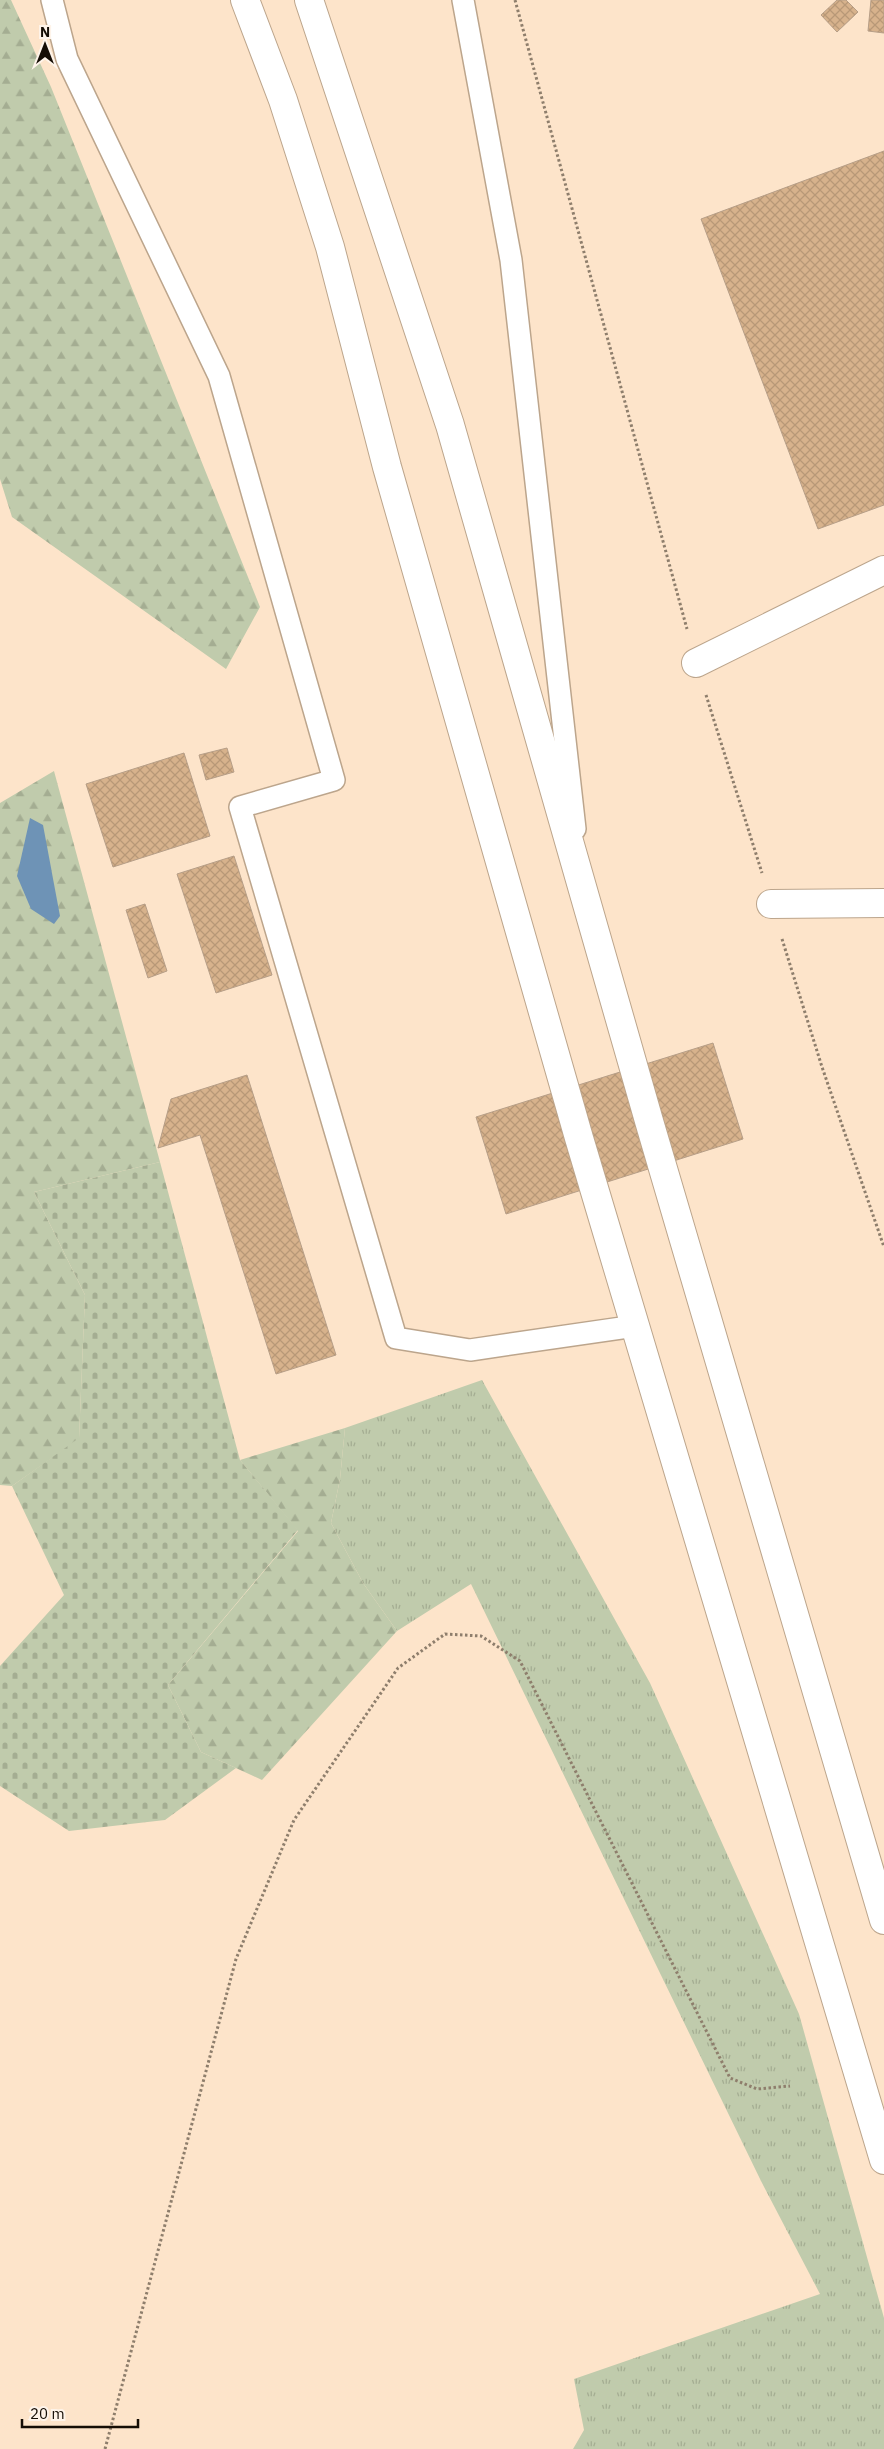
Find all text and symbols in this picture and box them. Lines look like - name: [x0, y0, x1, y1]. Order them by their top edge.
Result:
- north arrow: [20, 20, 70, 70]
- text: N: [40, 23, 50, 41]
- scale bar: [22, 2396, 139, 2428]
- text: 20 m: [30, 2404, 65, 2423]

